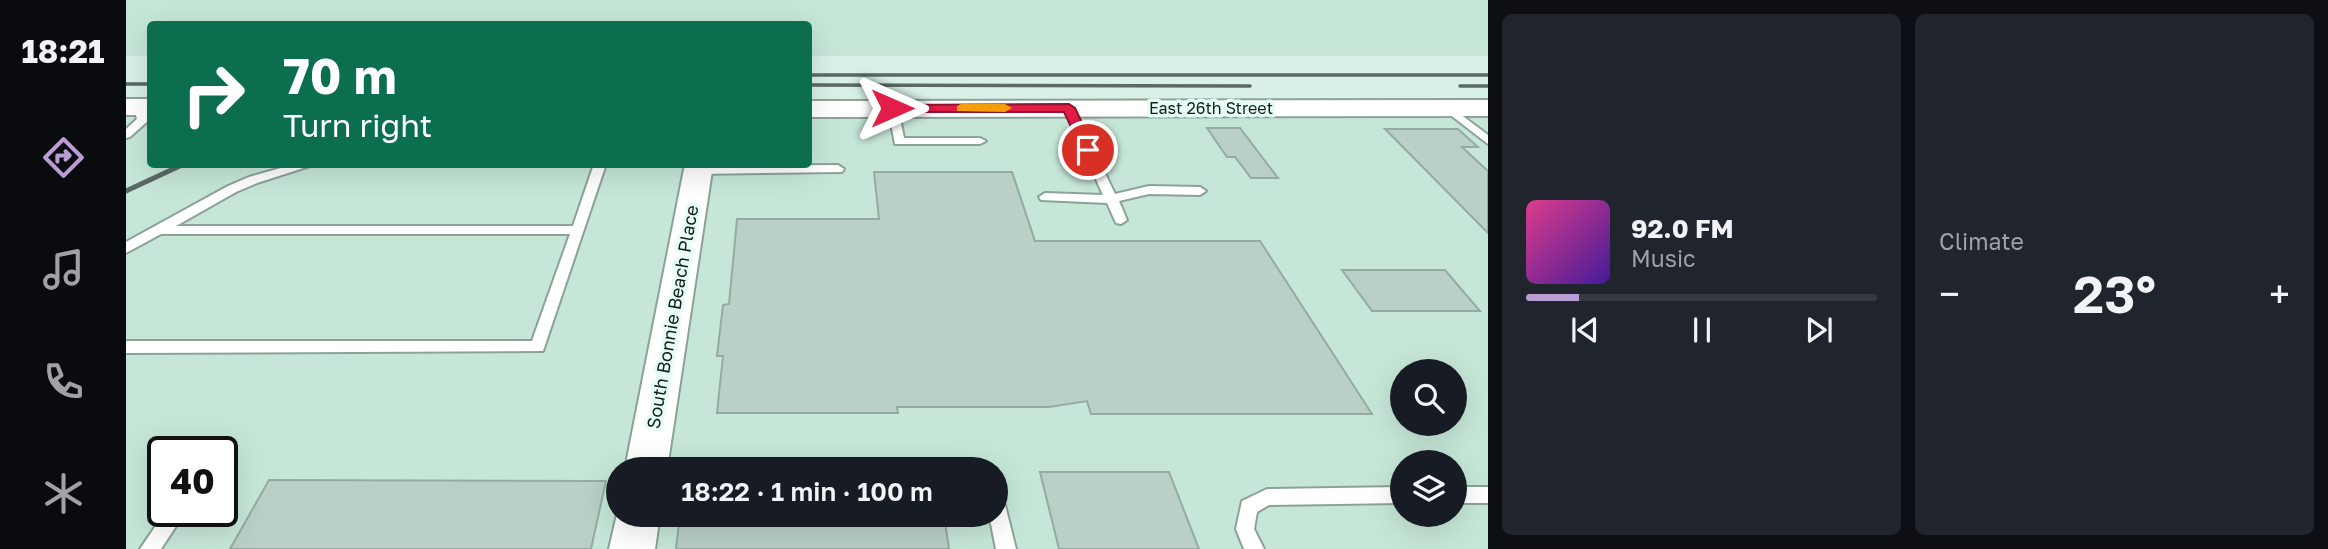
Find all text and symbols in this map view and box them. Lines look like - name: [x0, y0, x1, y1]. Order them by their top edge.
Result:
- text: 18:21: [21, 32, 105, 70]
- text: 70 m: [283, 46, 397, 105]
- icon: right: [168, 49, 259, 140]
- position arrow: [855, 71, 929, 145]
- street label: East 26th Street: [1149, 98, 1273, 118]
- text: Turn right: [283, 106, 432, 144]
- pin: [1058, 120, 1118, 180]
- icon: arrive: [1069, 131, 1107, 169]
- icon: directions: [39, 133, 88, 182]
- street label: South Bonnie Beach Place: [641, 203, 703, 430]
- text: 92.0 FM: [1631, 213, 1734, 244]
- text: Climate: [1939, 227, 2024, 255]
- text: Music: [1631, 244, 1696, 272]
- icon: music: [39, 245, 88, 294]
- text: 23°: [2073, 262, 2156, 324]
- text: −: [1939, 271, 1960, 316]
- text: +: [2269, 271, 2290, 316]
- icon: previous: [1566, 311, 1604, 349]
- icon: pause: [1683, 311, 1721, 349]
- icon: next: [1800, 311, 1838, 349]
- icon: phone: [39, 357, 88, 406]
- map controls: [1390, 359, 1467, 527]
- button: search: [1390, 359, 1467, 436]
- speed limit sign: 40: [147, 436, 238, 527]
- button: layers: [1390, 450, 1467, 527]
- icon: climate: [39, 469, 88, 518]
- text: 18:22 · 1 min · 100 m: [681, 476, 933, 507]

